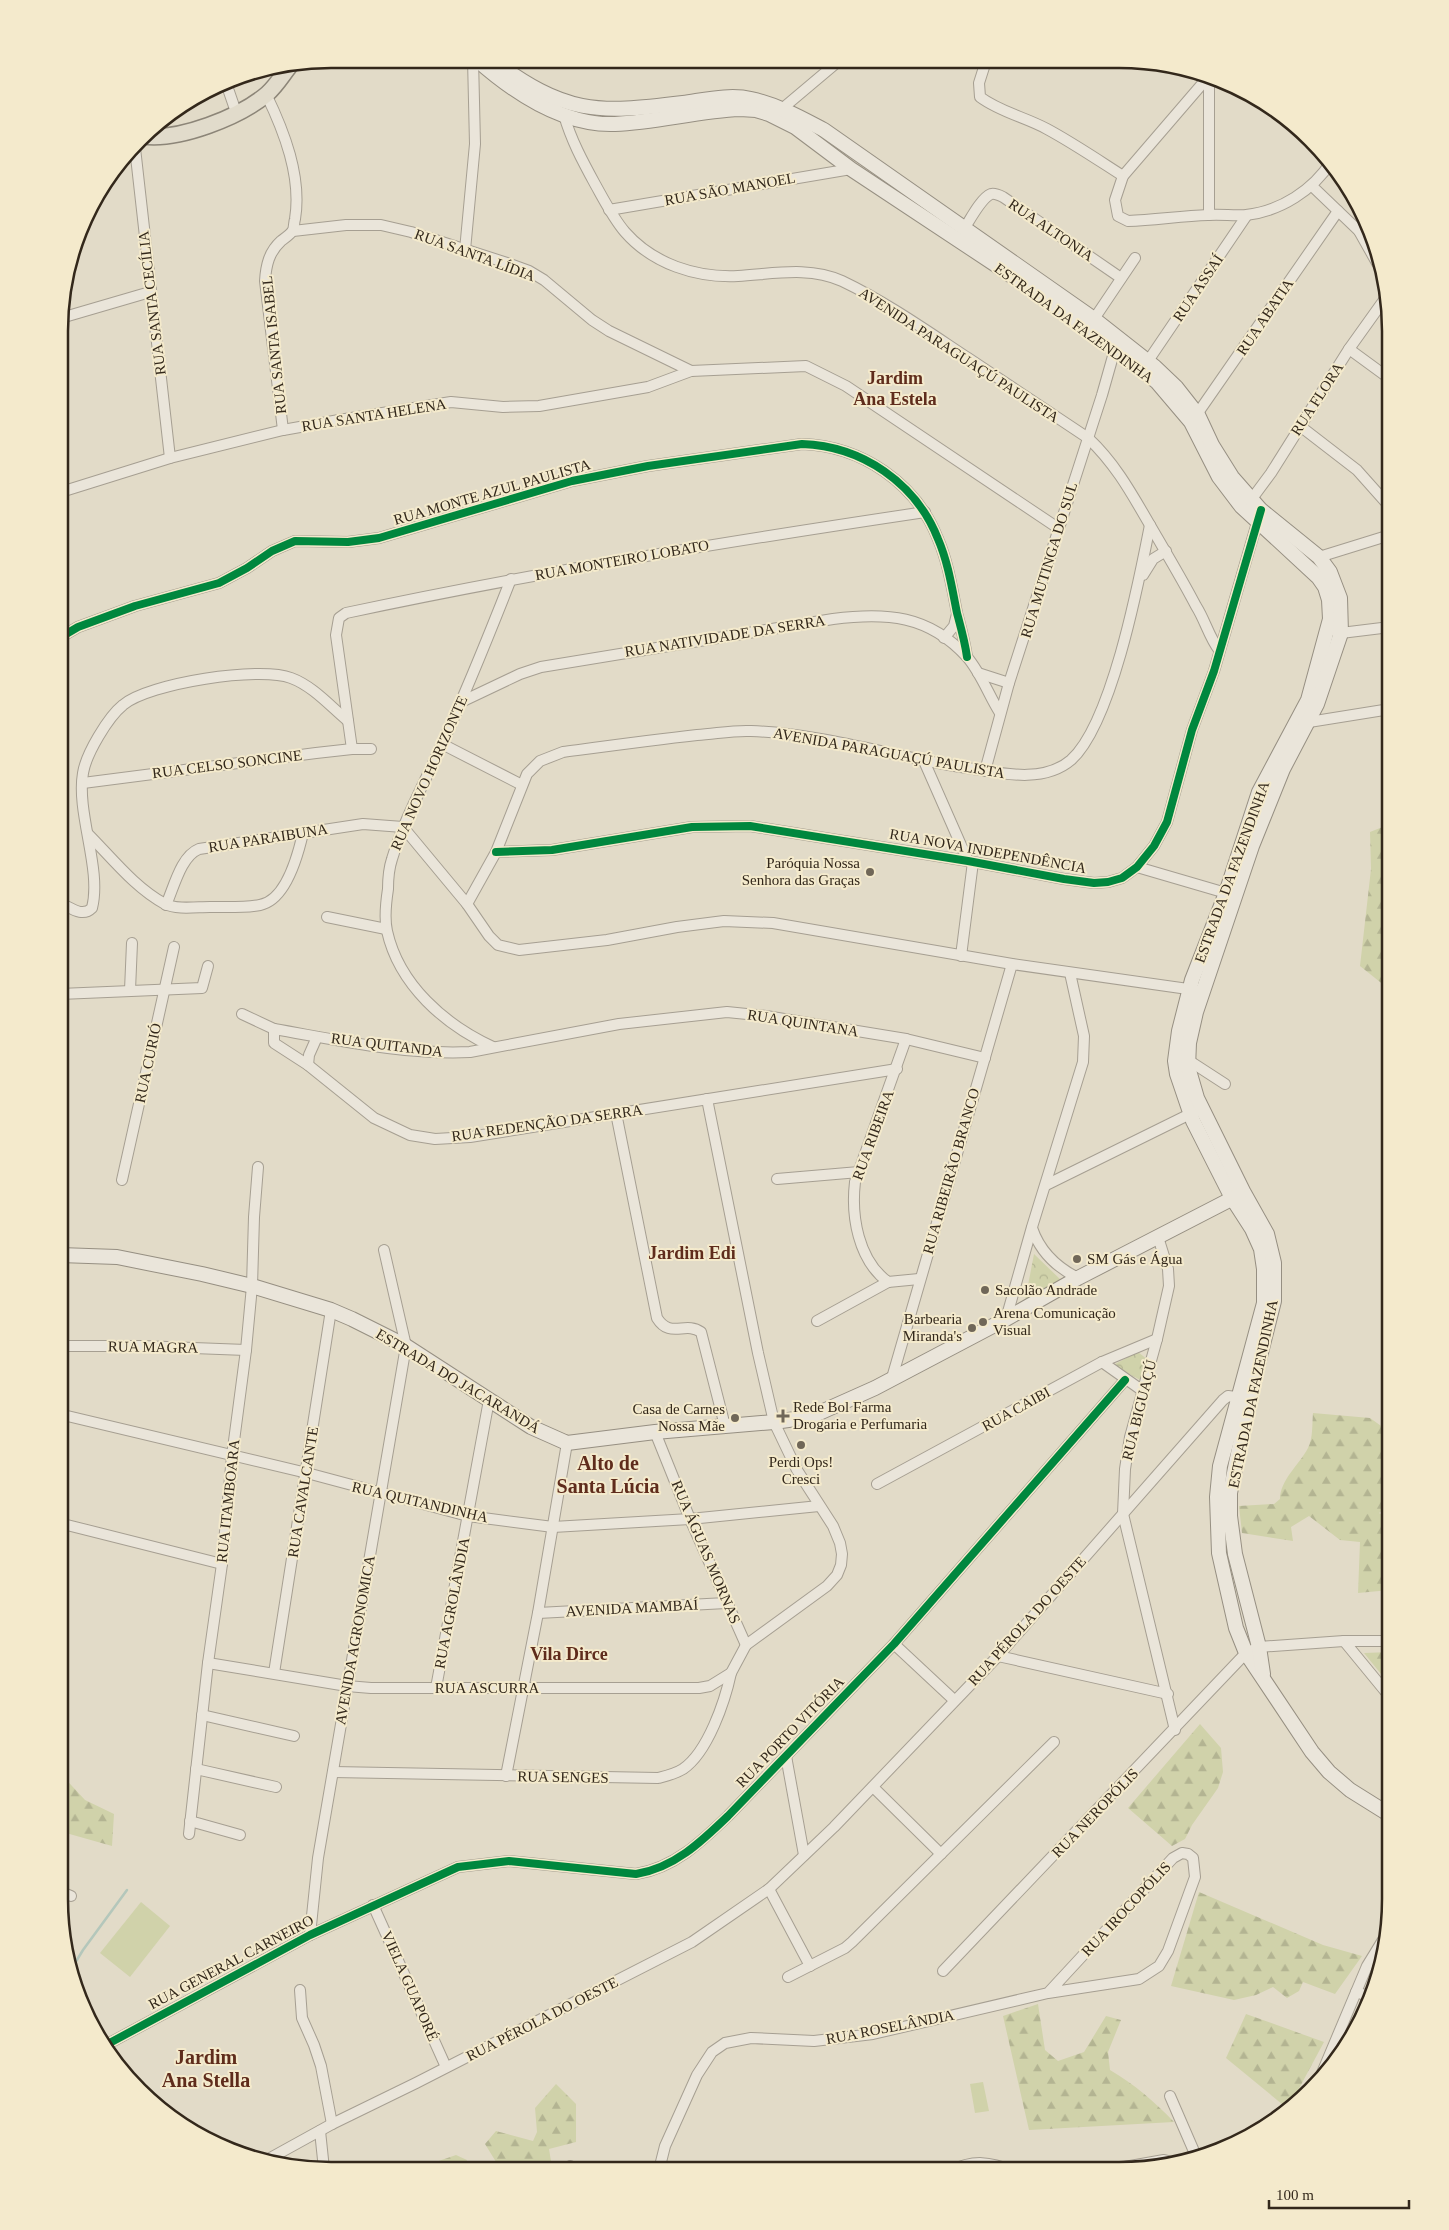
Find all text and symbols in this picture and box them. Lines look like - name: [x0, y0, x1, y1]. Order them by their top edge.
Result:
- street label: RUA SÃO MANOEL: [663, 170, 797, 208]
- street label: RUA ALTONIA: [1006, 196, 1097, 264]
- street label: RUA SANTA LÍDIA: [413, 226, 538, 284]
- street label: RUA SANTA CECÍLIA: [135, 230, 169, 376]
- street label: RUA ASSAÍ: [1170, 252, 1226, 324]
- street label: ESTRADA DA FAZENDINHA: [992, 260, 1157, 386]
- street label: RUA SANTA ISABEL: [259, 275, 289, 415]
- street label: RUA ABATIA: [1234, 276, 1297, 358]
- street label: AVENIDA PARAGUAÇÚ PAULISTA: [856, 284, 1062, 426]
- street label: RUA FLORA: [1287, 359, 1347, 438]
- district label: Jardim Ana Estela: [853, 368, 937, 409]
- street label: RUA SANTA HELENA: [300, 396, 448, 434]
- street label: RUA MONTE AZUL PAULISTA: [392, 456, 592, 528]
- street label: RUA MUTINGA DO SUL: [1018, 480, 1080, 640]
- street label: RUA MONTEIRO LOBATO: [534, 537, 710, 583]
- street label: RUA NATIVIDADE DA SERRA: [624, 612, 827, 660]
- street label: RUA NOVO HORIZONTE: [388, 693, 470, 853]
- street label: AVENIDA PARAGUAÇÚ PAULISTA: [772, 725, 1006, 781]
- street label: RUA CELSO SONCINE: [151, 747, 303, 781]
- street label: ESTRADA DA FAZENDINHA: [1192, 779, 1272, 965]
- street label: RUA PARAIBUNA: [207, 821, 329, 855]
- street label: RUA NOVA INDEPENDÊNCIA: [888, 826, 1088, 876]
- place label: Paróquia Nossa Senhora das Graças: [742, 855, 860, 888]
- marker: Paróquia Nossa Senhora das Graças: [864, 866, 876, 878]
- street label: RUA QUINTANA: [746, 1006, 860, 1040]
- street label: RUA CURIÓ: [132, 1021, 164, 1104]
- street label: RUA QUITANDA: [330, 1030, 444, 1060]
- street label: RUA RIBEIRÃO BRANCO: [920, 1086, 982, 1256]
- street label: RUA RIBEIRA: [849, 1088, 897, 1182]
- street label: RUA REDENÇÃO DA SERRA: [450, 1102, 644, 1144]
- district label: Jardim Edi: [648, 1243, 736, 1263]
- place label: SM Gás e Água: [1087, 1251, 1183, 1267]
- marker: SM Gás e Água: [1071, 1253, 1083, 1265]
- place label: Sacolão Andrade: [995, 1282, 1097, 1298]
- marker: Sacolão Andrade: [979, 1284, 991, 1296]
- street label: ESTRADA DA FAZENDINHA: [1225, 1298, 1281, 1490]
- place label: Arena Comunicação Visual: [993, 1305, 1116, 1338]
- place label: Barbearia Miranda's: [903, 1311, 962, 1344]
- marker: Arena Comunicação Visual: [977, 1316, 989, 1328]
- marker: Barbearia Miranda's: [966, 1322, 978, 1334]
- street label: ESTRADA DO JACARANDÁ: [373, 1326, 543, 1436]
- street label: RUA MAGRA: [108, 1338, 199, 1356]
- street label: RUA BIGUAÇÚ: [1119, 1358, 1159, 1462]
- street label: RUA CAIBI: [979, 1384, 1053, 1434]
- place label: Rede Bol Farma Drogaria e Perfumaria: [793, 1399, 927, 1432]
- place label: Casa de Carnes Nossa Mãe: [633, 1401, 725, 1434]
- marker: Rede Bol Farma Drogaria e Perfumaria: [777, 1410, 789, 1422]
- marker: Casa de Carnes Nossa Mãe: [729, 1412, 741, 1424]
- street label: RUA CAVALCANTE: [285, 1425, 321, 1559]
- street label: RUA ITAMBOARA: [214, 1438, 242, 1564]
- marker: Perdi Ops! Cresci: [795, 1439, 807, 1451]
- district label: Alto de Santa Lúcia: [557, 1452, 659, 1497]
- place label: Perdi Ops! Cresci: [769, 1454, 833, 1487]
- street label: RUA ÁGUAS MORNAS: [669, 1478, 743, 1626]
- street label: RUA QUITANDINHA: [350, 1479, 490, 1525]
- street label: RUA AGROLÂNDIA: [431, 1536, 473, 1670]
- street label: RUA PÉROLA DO OESTE: [965, 1553, 1089, 1689]
- street label: AVENIDA AGRONOMICA: [332, 1554, 378, 1726]
- street label: AVENIDA MAMBAÍ: [565, 1597, 699, 1619]
- district label: Vila Dirce: [530, 1644, 608, 1664]
- street label: RUA PORTO VITÓRIA: [733, 1673, 847, 1791]
- street label: RUA ASCURRA: [435, 1680, 539, 1696]
- street label: RUA NEROPÓLIS: [1049, 1765, 1141, 1861]
- street label: RUA SENGES: [517, 1768, 609, 1786]
- street label: RUA IROCOPÓLIS: [1078, 1859, 1174, 1959]
- street label: RUA GENERAL CARNEIRO: [146, 1912, 316, 2012]
- street label: VIELA GUAPORÉ: [379, 1929, 441, 2043]
- street label: RUA PÉROLA DO OESTE: [464, 1974, 620, 2064]
- street label: RUA ROSELÂNDIA: [824, 2007, 956, 2047]
- district label: Jardim Ana Stella: [162, 2046, 250, 2091]
- scale bar: [1269, 2178, 1409, 2210]
- text: 100 m: [1276, 2187, 1314, 2203]

